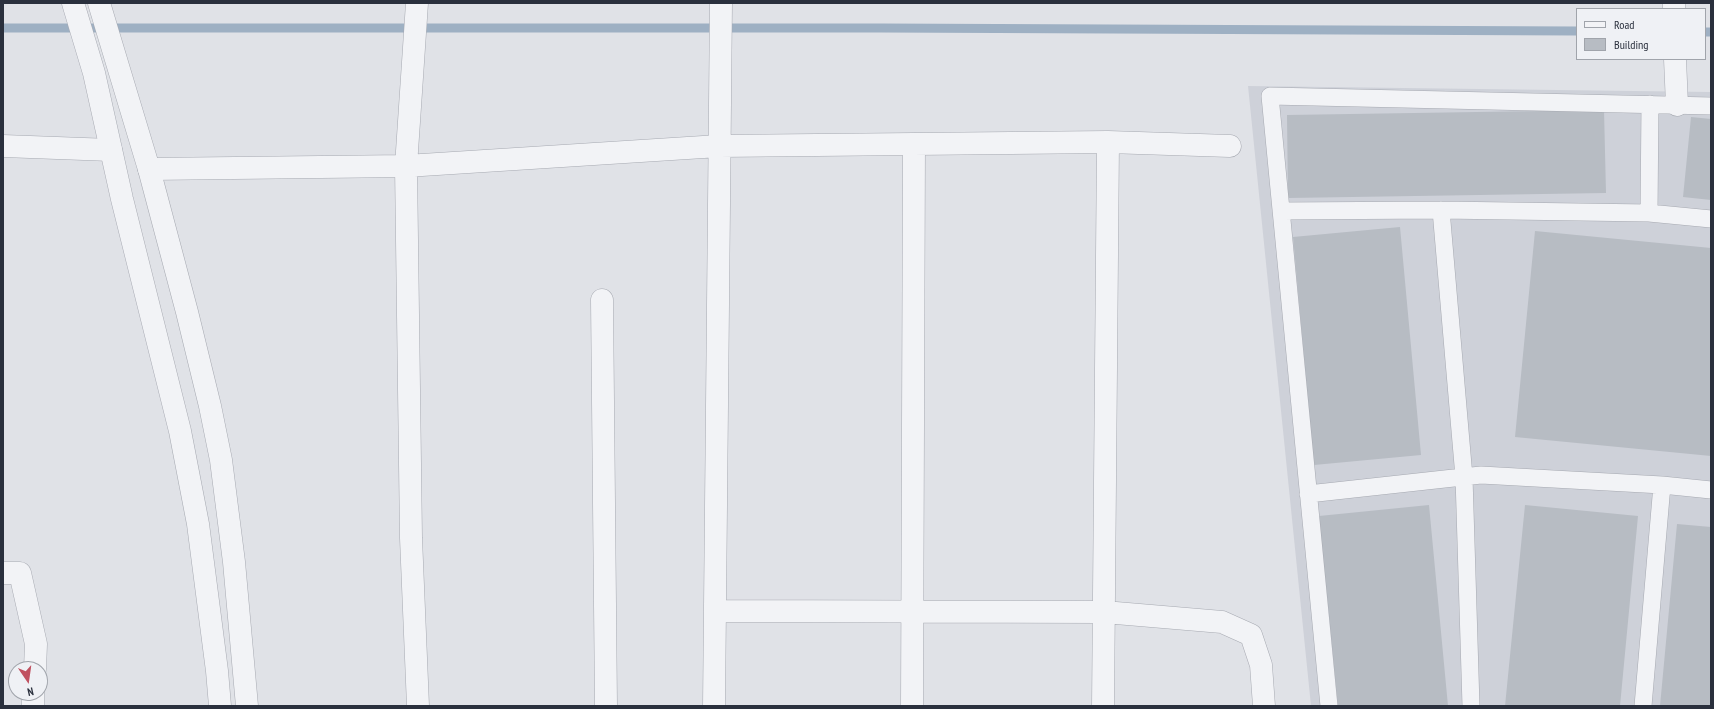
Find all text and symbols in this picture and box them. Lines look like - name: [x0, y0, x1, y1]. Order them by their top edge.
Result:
- legend: [1576, 8, 1706, 60]
- text: Road: [1614, 17, 1634, 32]
- text: Building: [1614, 37, 1649, 52]
- north arrow: [8, 661, 48, 701]
- text: N: [26, 684, 35, 699]

